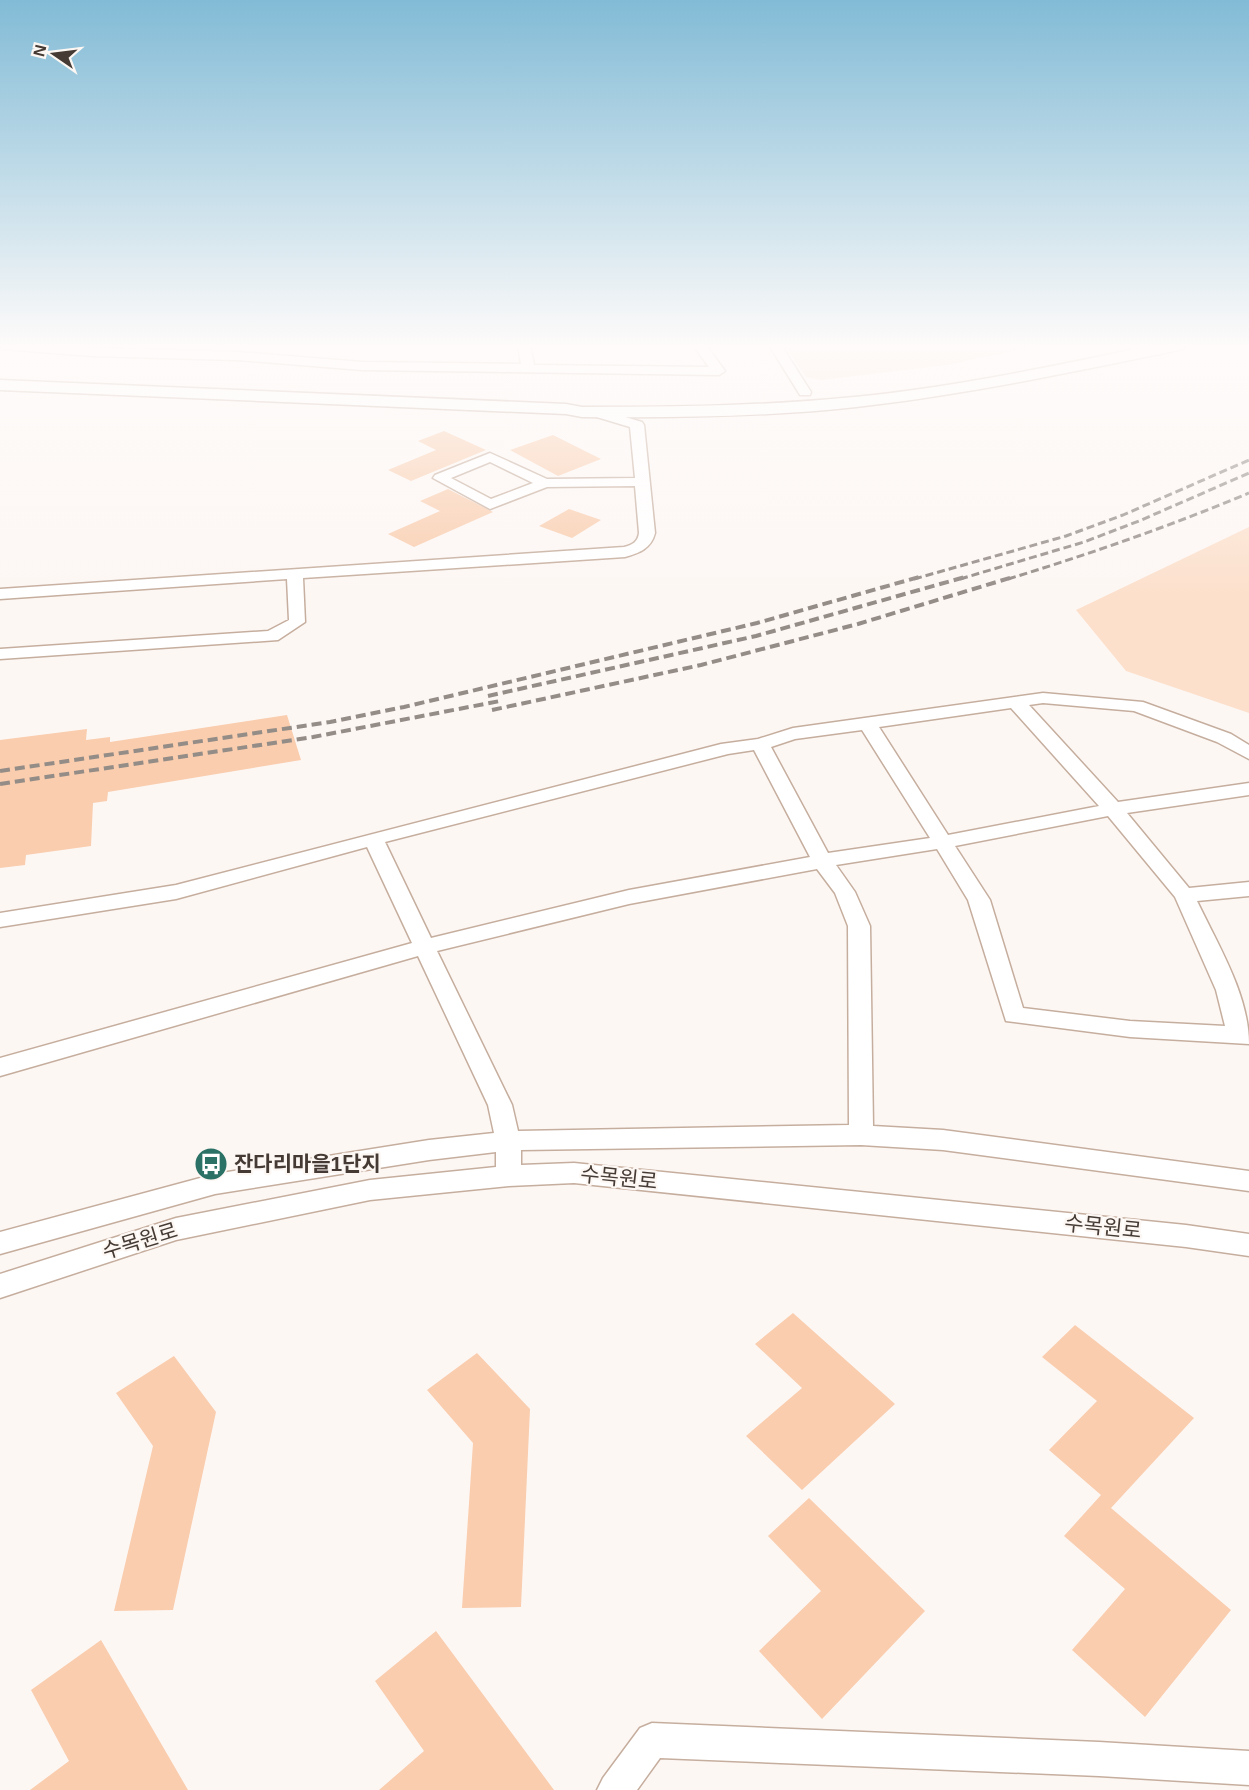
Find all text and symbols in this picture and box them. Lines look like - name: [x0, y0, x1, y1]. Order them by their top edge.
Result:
- north arrow: [24, 24, 84, 84]
- text: N: [30, 43, 50, 58]
- bus stop icon: 잔다리마을1단지: [193, 1146, 229, 1182]
- place label: 잔다리마을1단지: [234, 1152, 381, 1175]
- street label: 수목원로: [579, 1162, 659, 1193]
- street label: 수목원로: [1063, 1211, 1143, 1242]
- street label: 수목원로: [100, 1218, 180, 1263]

